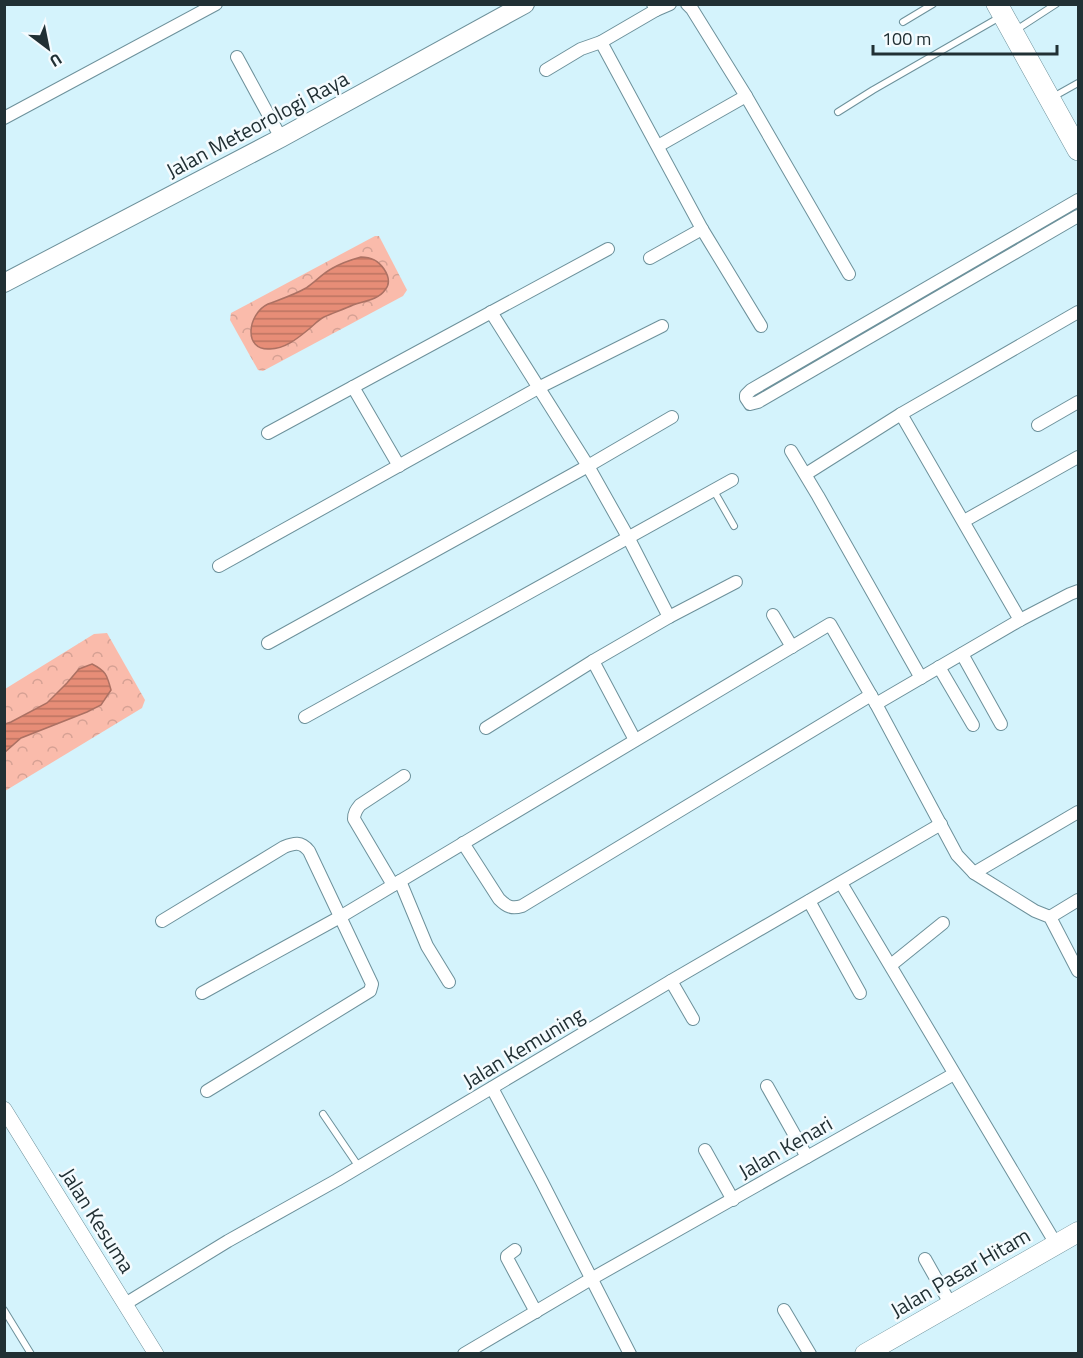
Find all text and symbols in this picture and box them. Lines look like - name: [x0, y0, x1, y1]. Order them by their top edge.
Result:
- north arrow: [18, 18, 78, 78]
- scale bar: [873, 18, 1058, 56]
- text: 100 m: [882, 25, 931, 52]
- text: U: [45, 48, 67, 74]
- street label: Jalan Meteorologi Raya: [160, 62, 355, 186]
- street label: Jalan Kemuning: [456, 998, 590, 1096]
- street label: Jalan Kenari: [732, 1107, 838, 1187]
- street label: Jalan Kesuma: [53, 1161, 143, 1279]
- street label: Jalan Pasar Hitam: [884, 1219, 1036, 1325]

